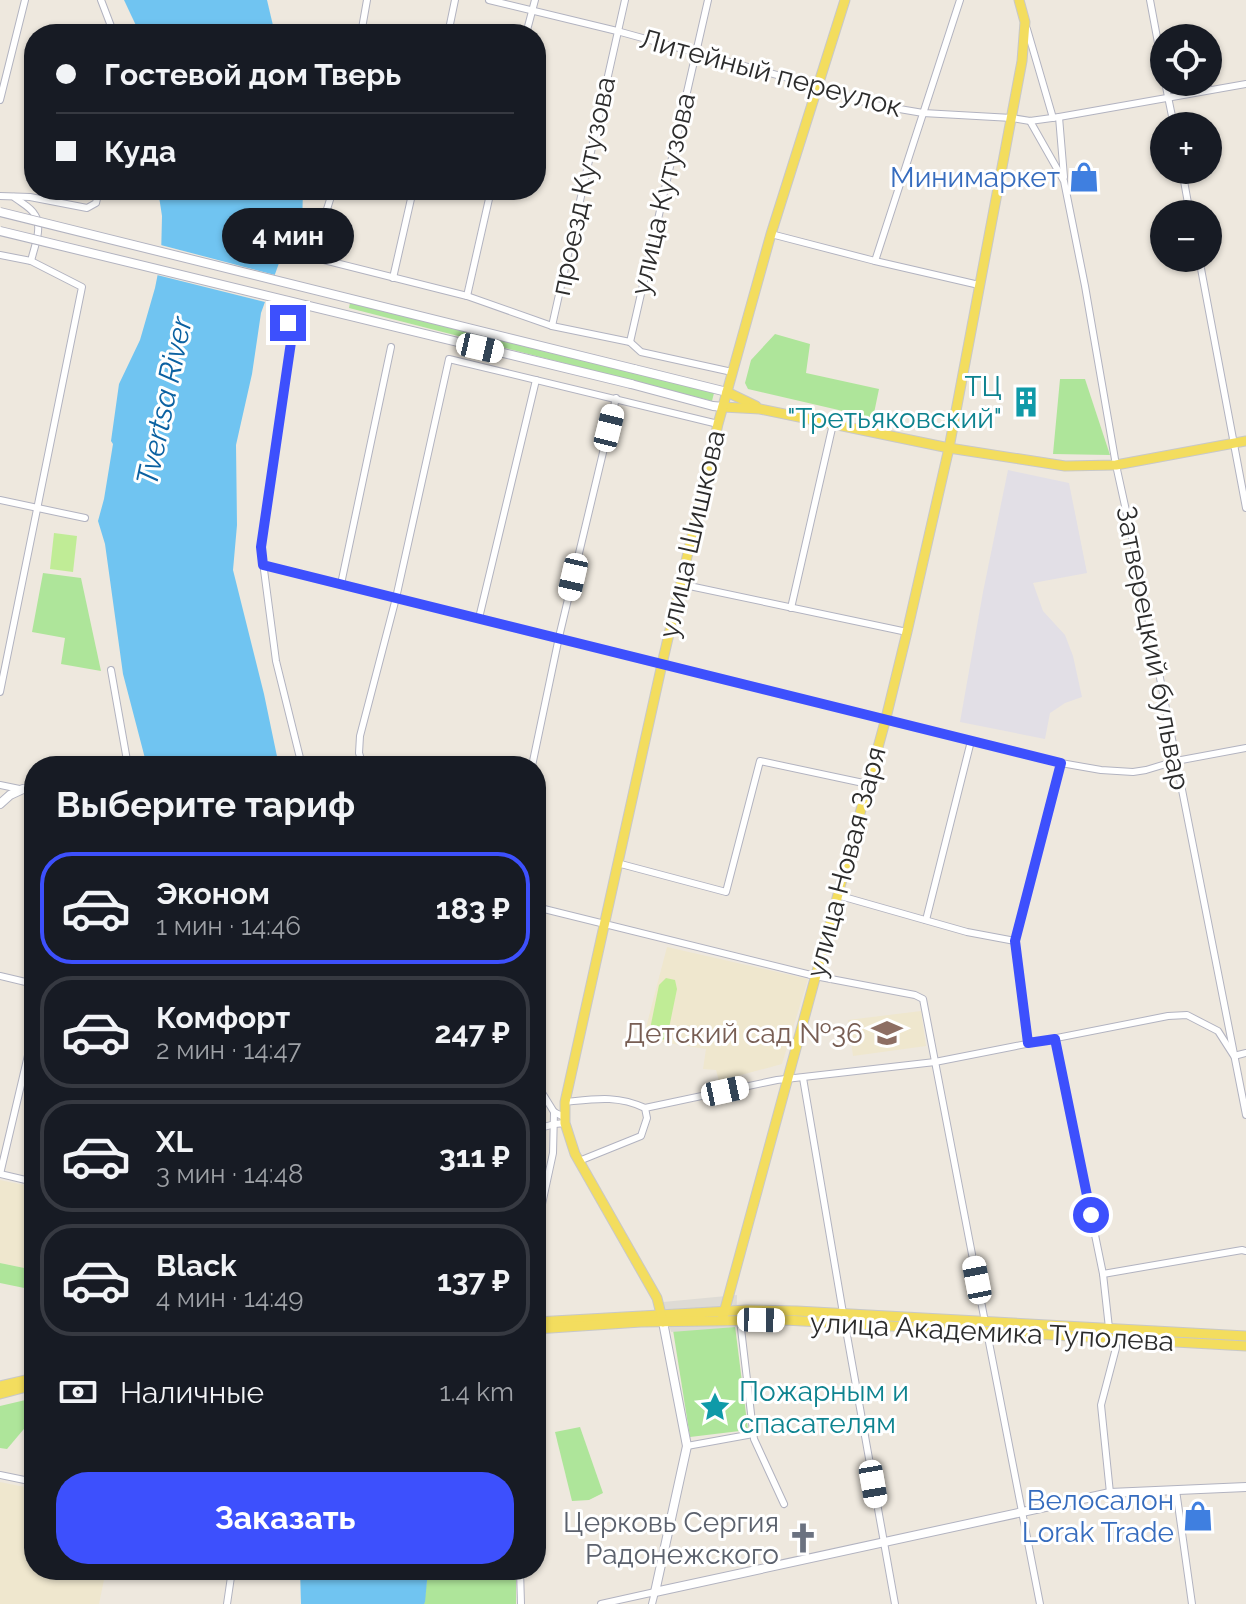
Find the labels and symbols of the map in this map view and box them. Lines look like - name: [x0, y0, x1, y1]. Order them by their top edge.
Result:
- street label: Литейный переулок: [636, 22, 906, 124]
- street label: проезд Кутузова: [544, 74, 622, 298]
- street label: улица Кутузова: [624, 90, 702, 298]
- shop icon: Минимаркет: [1067, 160, 1101, 194]
- place label: Минимаркет: [890, 161, 1060, 194]
- callout: 4 мин: [222, 207, 354, 263]
- route end: [270, 305, 306, 341]
- water label: Tvertsa River: [129, 312, 199, 488]
- car: [454, 331, 506, 365]
- place label: ТЦ "Третьяковский": [787, 370, 1002, 435]
- building icon: ТЦ "Третьяковский": [1009, 385, 1043, 419]
- car: [592, 402, 626, 454]
- street label: улица Шишкова: [652, 427, 732, 641]
- street label: Затверецкий бульвар: [1109, 503, 1197, 793]
- car: [556, 551, 590, 603]
- street label: улица Новая Заря: [799, 743, 893, 981]
- school or university icon: Детский сад №36: [870, 1016, 904, 1050]
- place label: Детский сад №36: [624, 1017, 863, 1050]
- car: [699, 1074, 751, 1108]
- route start: [1073, 1197, 1109, 1233]
- car: [961, 1254, 993, 1306]
- street label: улица Академика Туполева: [809, 1306, 1175, 1358]
- car: [737, 1308, 785, 1332]
- place label: Пожарным и спасателям: [739, 1375, 909, 1440]
- place icon: Пожарным и спасателям: [698, 1390, 732, 1424]
- car: [857, 1458, 889, 1510]
- place label: Велосалон Lorak Trade: [1022, 1484, 1174, 1549]
- shop icon: Велосалон Lorak Trade: [1181, 1499, 1215, 1533]
- place label: Церковь Сергия Радонежского: [563, 1506, 779, 1571]
- church icon: Церковь Сергия Радонежского: [786, 1521, 820, 1555]

